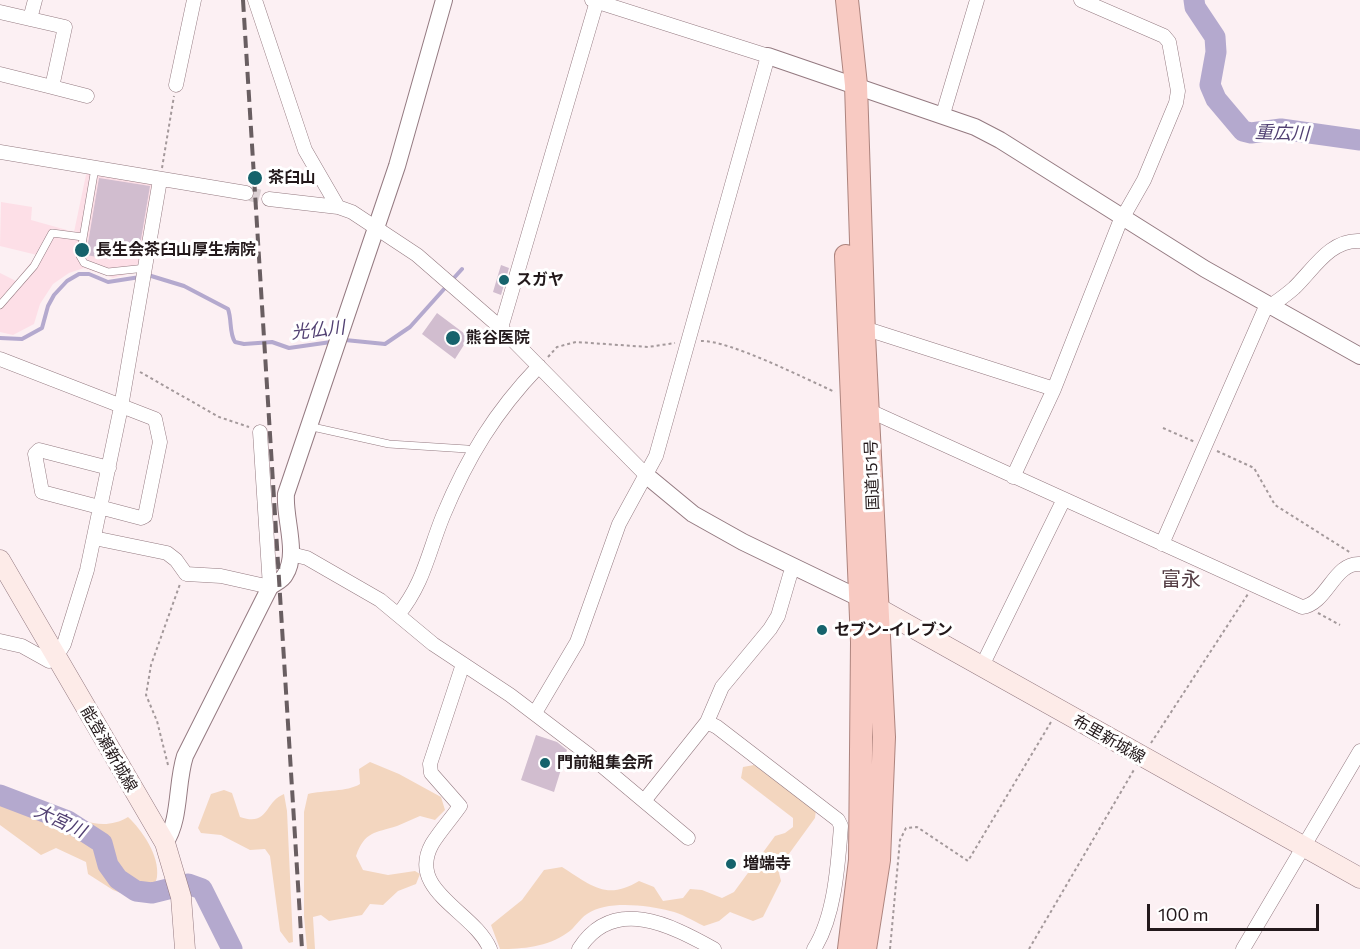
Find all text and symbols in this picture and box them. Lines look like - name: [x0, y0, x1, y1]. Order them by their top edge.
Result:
- water label: 重広川: [1255, 121, 1309, 145]
- place label: 茶臼山: [268, 168, 316, 188]
- marker: 茶臼山: [246, 169, 264, 187]
- place label: 長生会茶臼山厚生病院: [96, 240, 256, 260]
- marker: 長生会茶臼山厚生病院: [73, 241, 91, 259]
- place label: スガヤ: [516, 270, 564, 290]
- marker: スガヤ: [497, 273, 511, 287]
- water label: 光仏川: [290, 316, 346, 344]
- place label: 熊谷医院: [466, 328, 530, 348]
- marker: 熊谷医院: [444, 329, 462, 347]
- street label: 国道151号: [861, 439, 883, 511]
- district label: 富永: [1161, 567, 1201, 591]
- place label: セブン-イレブン: [834, 620, 953, 640]
- marker: セブン-イレブン: [815, 623, 829, 637]
- street label: 能登瀬新城線: [77, 703, 141, 795]
- street label: 布里新城線: [1070, 711, 1148, 767]
- place label: 門前組集会所: [557, 753, 653, 773]
- marker: 門前組集会所: [538, 756, 552, 770]
- water label: 大宮川: [31, 800, 89, 842]
- place label: 増端寺: [743, 854, 791, 874]
- marker: 増端寺: [724, 857, 738, 871]
- scale bar: [1150, 892, 1322, 930]
- text: 100 m: [1158, 903, 1208, 925]

